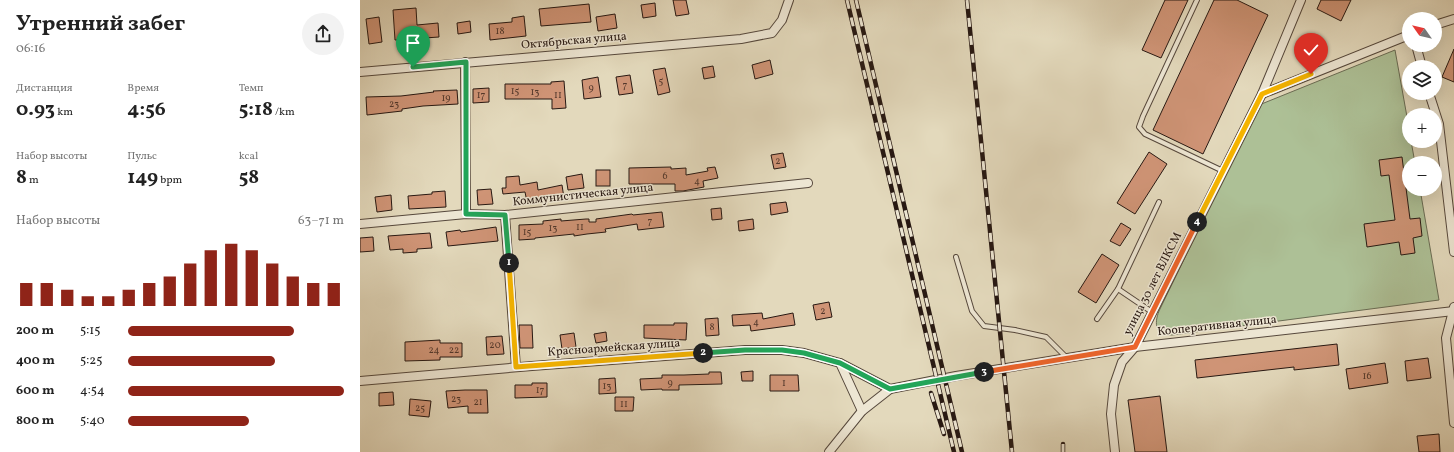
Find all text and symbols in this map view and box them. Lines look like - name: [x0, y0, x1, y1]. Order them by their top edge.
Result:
- text: Утренний забег: [16, 9, 185, 40]
- north arrow: [1402, 12, 1442, 52]
- map controls: [1402, 12, 1442, 196]
- button: share: [302, 13, 344, 55]
- house number: 18: [496, 24, 504, 38]
- pin: [396, 26, 430, 67]
- street label: Октябрьская улица: [521, 28, 627, 54]
- icon: arrive: [402, 32, 424, 54]
- pin: [1294, 33, 1328, 74]
- icon: check: [1300, 39, 1322, 61]
- text: 06:16: [16, 40, 45, 58]
- button: layers: [1402, 60, 1442, 100]
- house number: 5: [659, 74, 664, 88]
- house number: 7: [623, 78, 628, 92]
- text: Дистанция: [16, 81, 73, 96]
- text: Время: [127, 81, 159, 96]
- text: Темп: [239, 81, 263, 96]
- house number: 9: [588, 81, 594, 95]
- house number: 15: [511, 84, 520, 98]
- house number: 13: [530, 85, 540, 99]
- house number: 17: [477, 88, 486, 102]
- house number: 11: [554, 88, 562, 102]
- house number: 19: [441, 91, 451, 105]
- text: 0.93: [16, 96, 55, 124]
- text: 4:56: [127, 96, 166, 124]
- text: 5:18: [239, 96, 273, 124]
- house number: 23: [389, 97, 399, 111]
- text: km: [55, 105, 73, 120]
- text: /km: [273, 105, 295, 120]
- button: +: [1402, 108, 1442, 148]
- text: Набор высоты: [16, 149, 87, 164]
- text: Пульс: [127, 149, 157, 164]
- text: kcal: [239, 149, 258, 164]
- house number: 2: [775, 154, 781, 168]
- button: −: [1402, 156, 1442, 196]
- text: 8: [16, 164, 27, 192]
- text: 149: [127, 164, 158, 192]
- text: 58: [239, 164, 259, 192]
- house number: 6: [662, 169, 668, 183]
- text: m: [27, 173, 39, 188]
- text: bpm: [158, 173, 182, 188]
- house number: 4: [694, 174, 700, 188]
- street label: Коммунистическая улица: [512, 180, 654, 210]
- text: Набор высоты: [16, 212, 100, 230]
- text: 63–71 m: [298, 212, 344, 230]
- pin: 4: [1187, 212, 1207, 232]
- house number: 7: [648, 214, 653, 228]
- text: 4: [1194, 214, 1200, 229]
- house number: 11: [576, 220, 584, 234]
- house number: 13: [548, 221, 558, 235]
- house number: 15: [523, 225, 532, 239]
- street label: улица 30 лет ВЛКСМ: [1120, 230, 1186, 338]
- pin: 1: [499, 253, 519, 273]
- text: 1: [507, 255, 511, 270]
- house number: 2: [820, 304, 826, 318]
- street label: Кооперативная улица: [1157, 312, 1277, 340]
- house number: 4: [753, 315, 759, 329]
- house number: 8: [709, 320, 715, 334]
- text: 200 m: [16, 322, 54, 340]
- text: 5:15: [80, 322, 101, 340]
- street label: Красноармейская улица: [547, 335, 681, 361]
- house number: 20: [489, 338, 501, 352]
- house number: 24: [428, 343, 440, 357]
- house number: 22: [449, 343, 459, 357]
- pin: 2: [693, 343, 713, 363]
- text: 2: [700, 345, 706, 360]
- text: 400 m: [16, 352, 55, 370]
- text: 5:25: [80, 352, 103, 370]
- pin: 3: [974, 362, 994, 382]
- text: 3: [981, 364, 987, 379]
- house number: 16: [1363, 369, 1371, 383]
- house number: 9: [667, 376, 673, 390]
- house number: 1: [782, 376, 786, 390]
- house number: 13: [602, 379, 612, 393]
- text: 600 m: [16, 382, 54, 400]
- text: 4:54: [80, 382, 105, 400]
- house number: 17: [536, 383, 545, 397]
- house number: 23: [451, 392, 461, 406]
- house number: 21: [473, 395, 483, 409]
- house number: 11: [620, 397, 628, 411]
- house number: 25: [415, 401, 425, 415]
- text: 800 m: [16, 412, 54, 430]
- text: 5:40: [80, 412, 105, 430]

